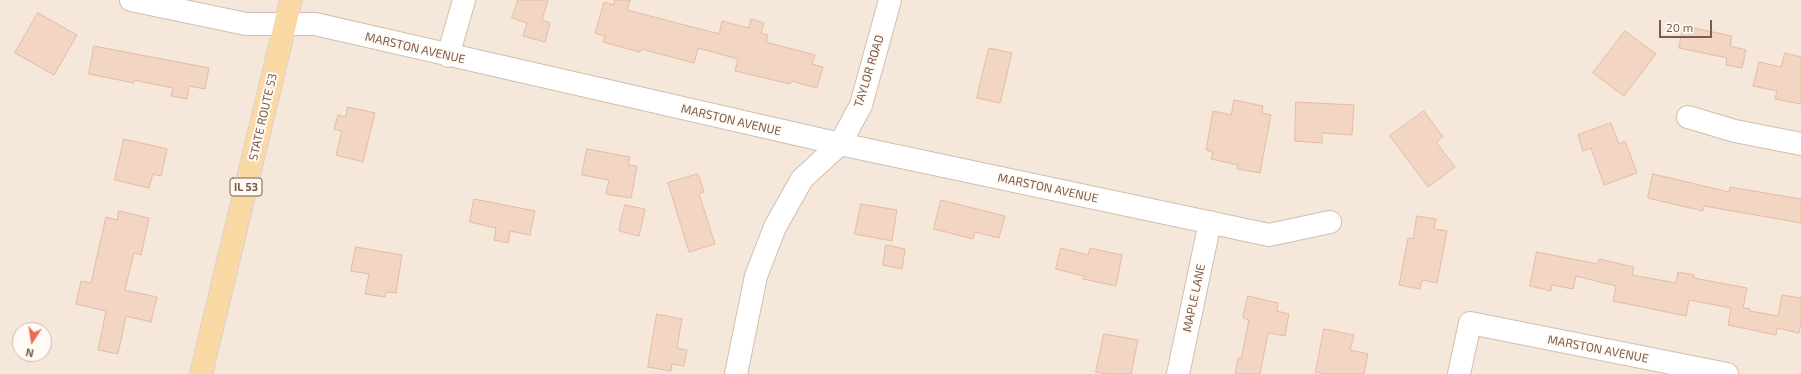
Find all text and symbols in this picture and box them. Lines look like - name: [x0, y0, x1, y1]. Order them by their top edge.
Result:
- scale bar: [1661, 12, 1714, 38]
- text: 20 m: [1666, 20, 1693, 34]
- street label: MARSTON AVENUE: [364, 29, 466, 67]
- street label: TAYLOR ROAD: [851, 33, 887, 109]
- street label: STATE ROUTE 53: [246, 72, 280, 162]
- street label: MARSTON AVENUE: [680, 101, 782, 139]
- street label: MARSTON AVENUE: [996, 170, 1100, 206]
- road number: IL 53: [230, 178, 262, 196]
- street label: MAPLE LANE: [1180, 263, 1208, 333]
- north arrow: [12, 322, 52, 362]
- street label: MARSTON AVENUE: [1546, 332, 1650, 366]
- text: N: [24, 346, 35, 360]

